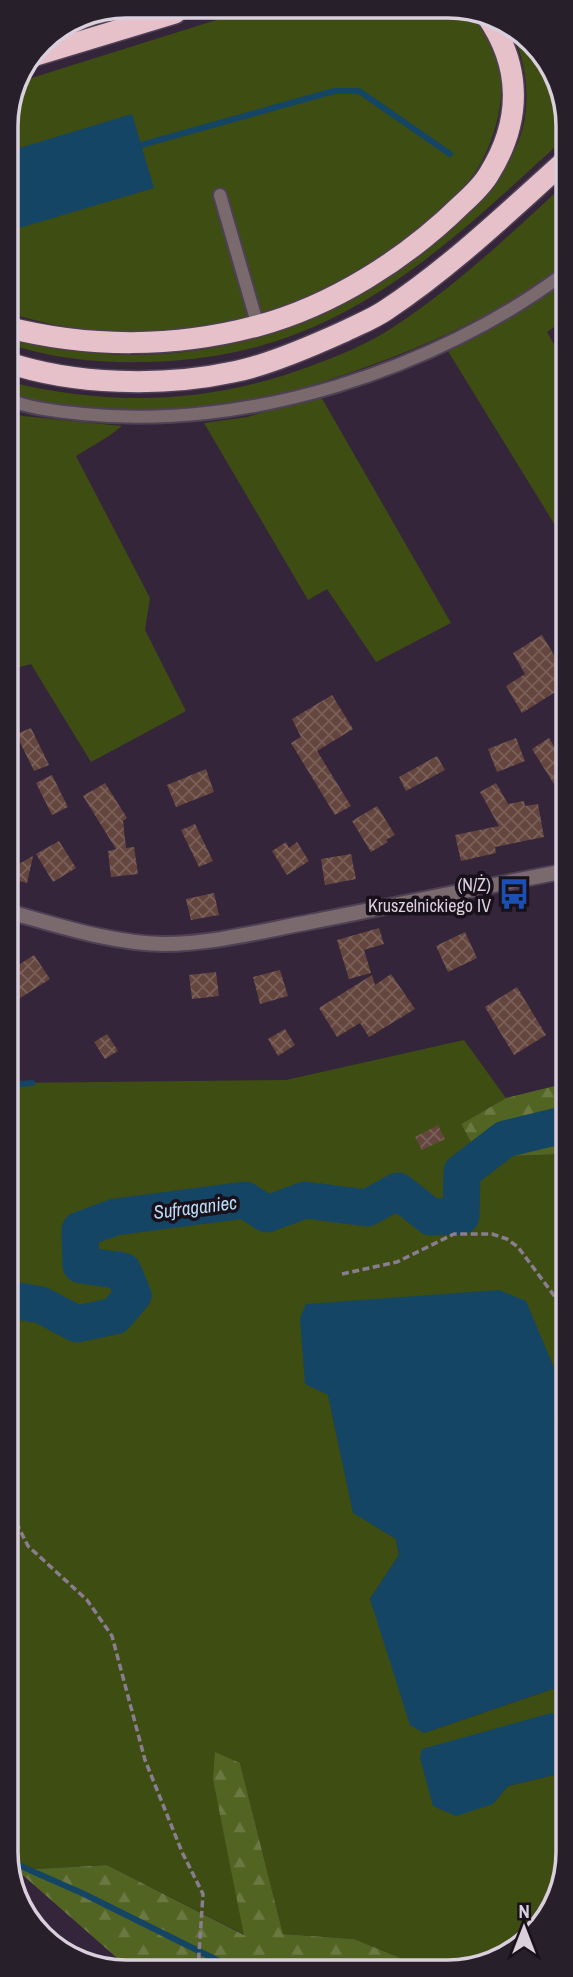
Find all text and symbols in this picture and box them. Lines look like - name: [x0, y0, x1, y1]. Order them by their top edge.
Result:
- place label: (N/Ż) Kruszelnickiego IV: [368, 872, 491, 918]
- bus stop icon: (N/Ż) Kruszelnickiego IV: [497, 877, 531, 911]
- water label: Sufraganiec: [152, 1189, 238, 1225]
- north arrow: [489, 1893, 559, 1963]
- text: N: [518, 1898, 530, 1924]

